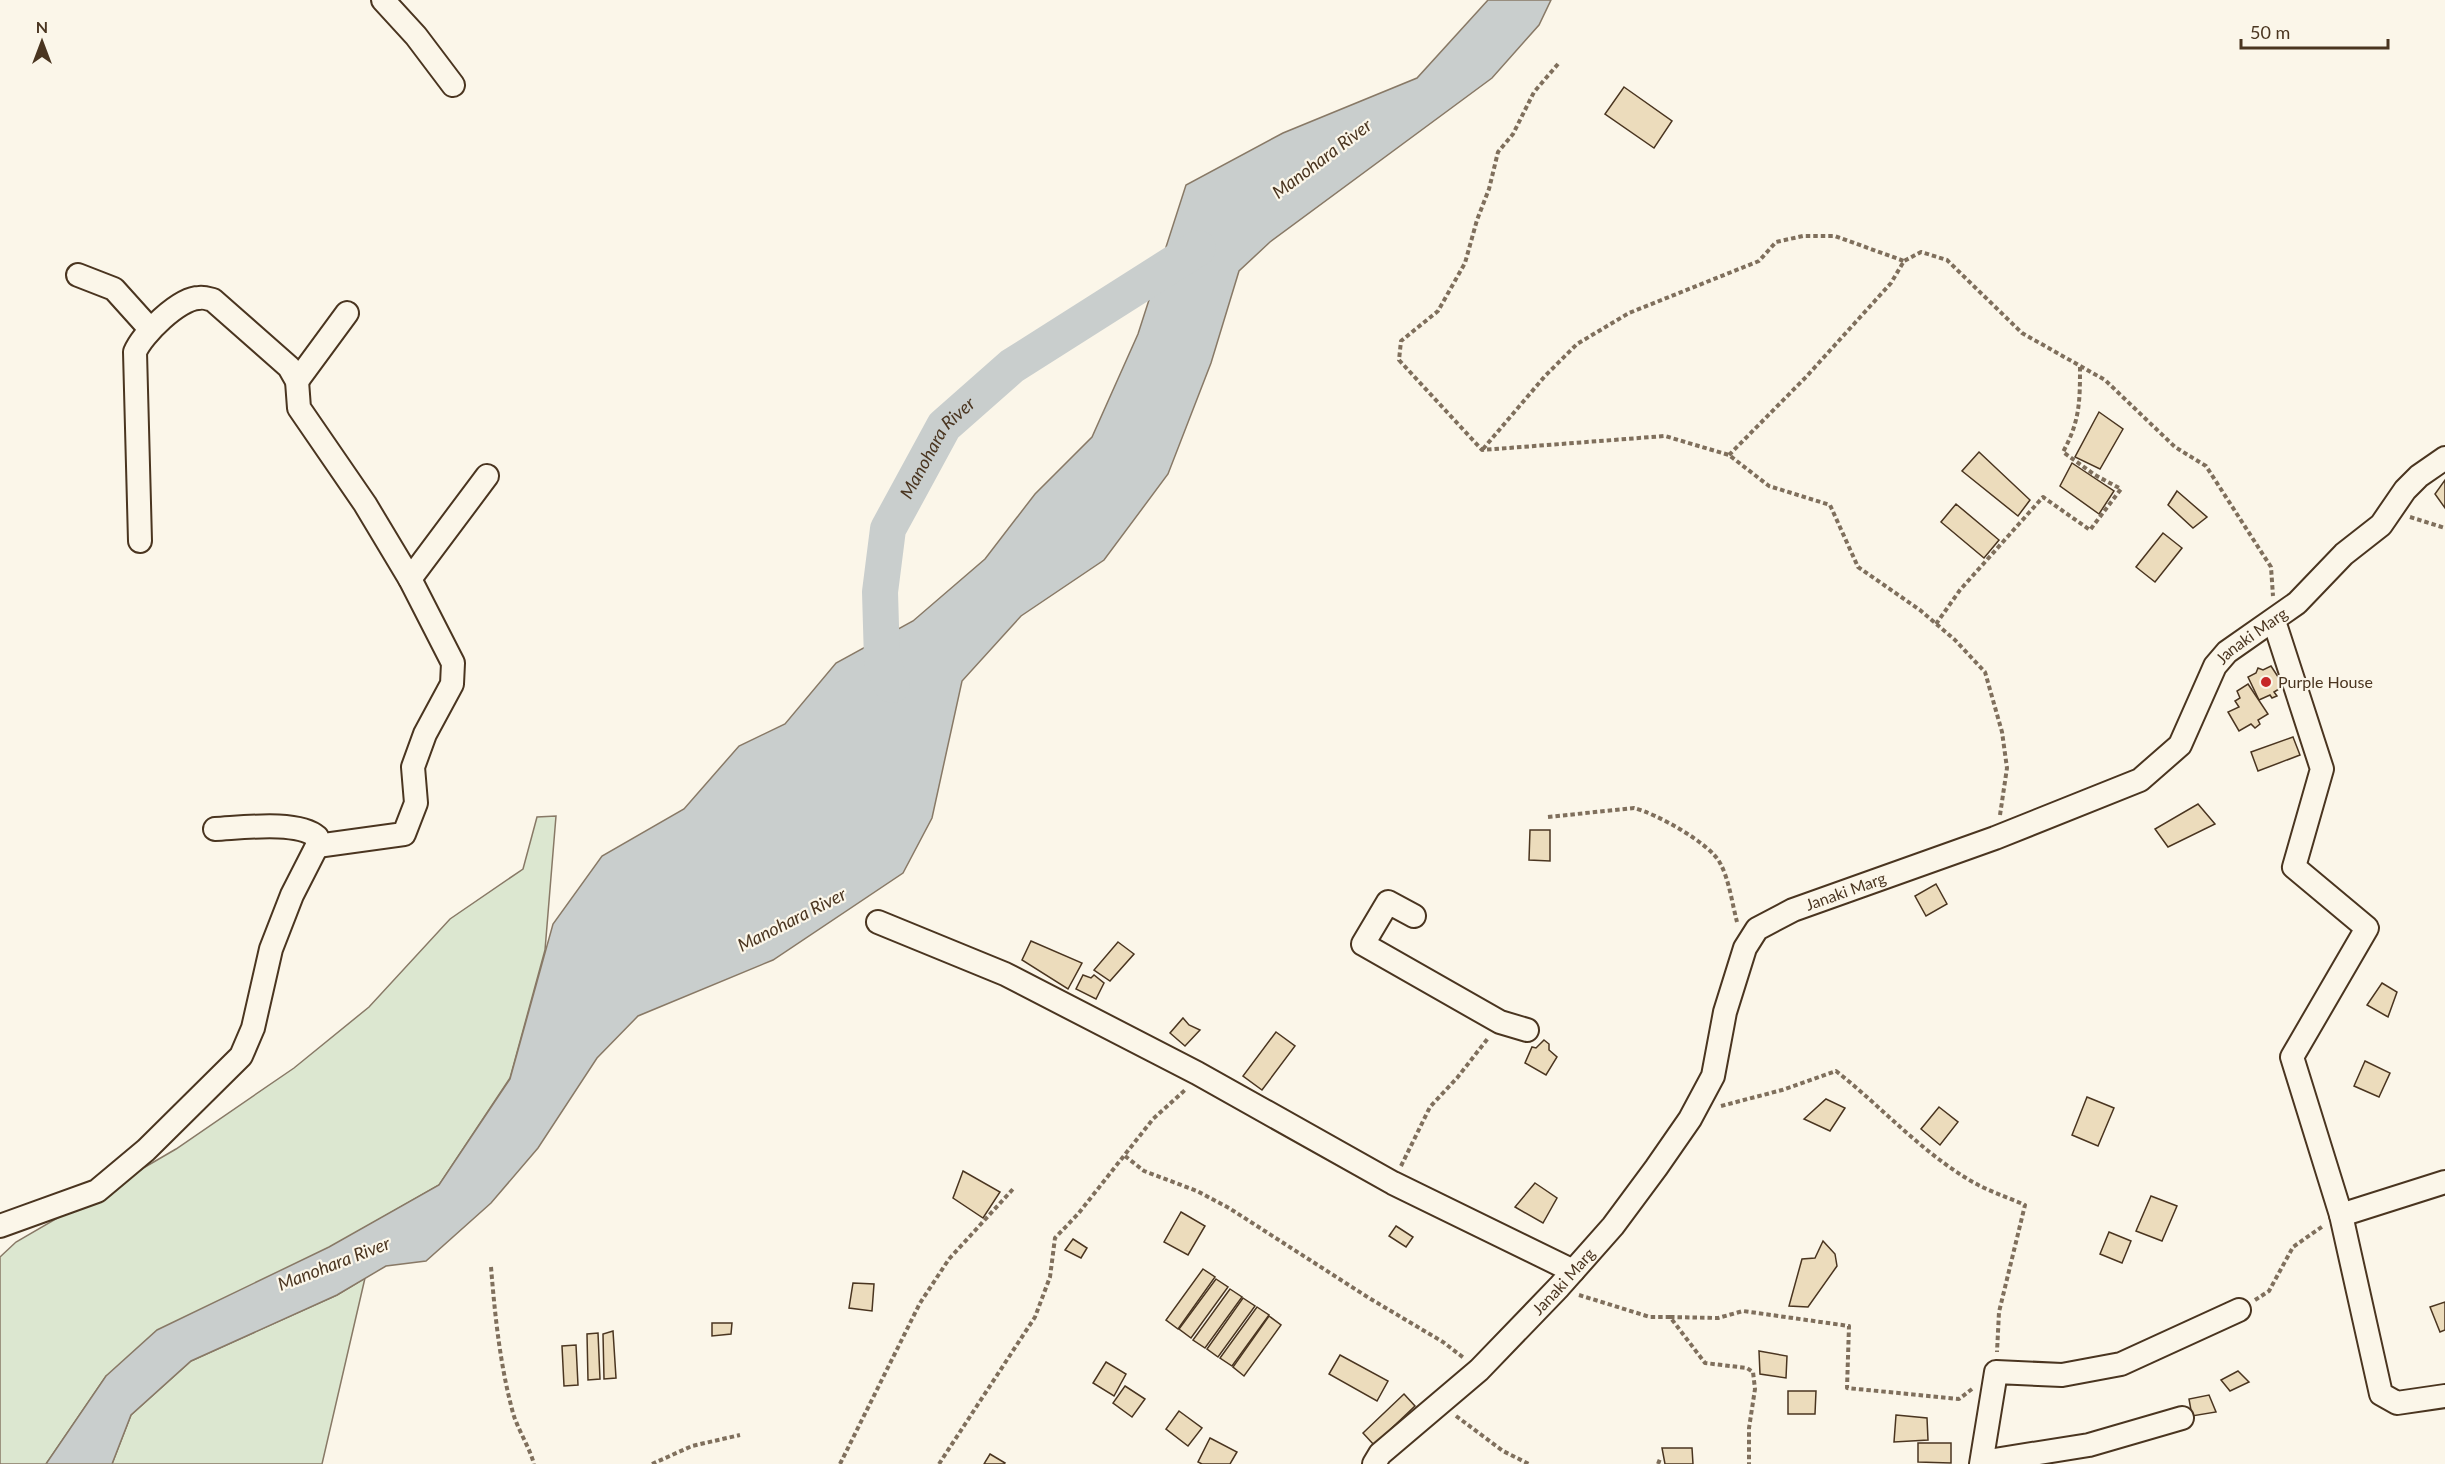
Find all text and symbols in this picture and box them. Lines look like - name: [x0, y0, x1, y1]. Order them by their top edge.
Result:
- north arrow: [12, 12, 72, 72]
- scale bar: [2241, 12, 2388, 50]
- text: N: [36, 17, 48, 36]
- text: 50 m: [2250, 21, 2290, 43]
- water label: Manohara River: [1267, 113, 1376, 203]
- water label: Manohara River: [895, 391, 980, 502]
- street label: Janaki Marg: [2211, 603, 2290, 668]
- place label: Purple House: [2278, 672, 2373, 691]
- marker: Purple House: [2259, 675, 2273, 689]
- street label: Janaki Marg: [1803, 868, 1888, 914]
- water label: Manohara River: [734, 882, 850, 956]
- water label: Manohara River: [274, 1231, 394, 1295]
- street label: Janaki Marg: [1528, 1244, 1598, 1318]

